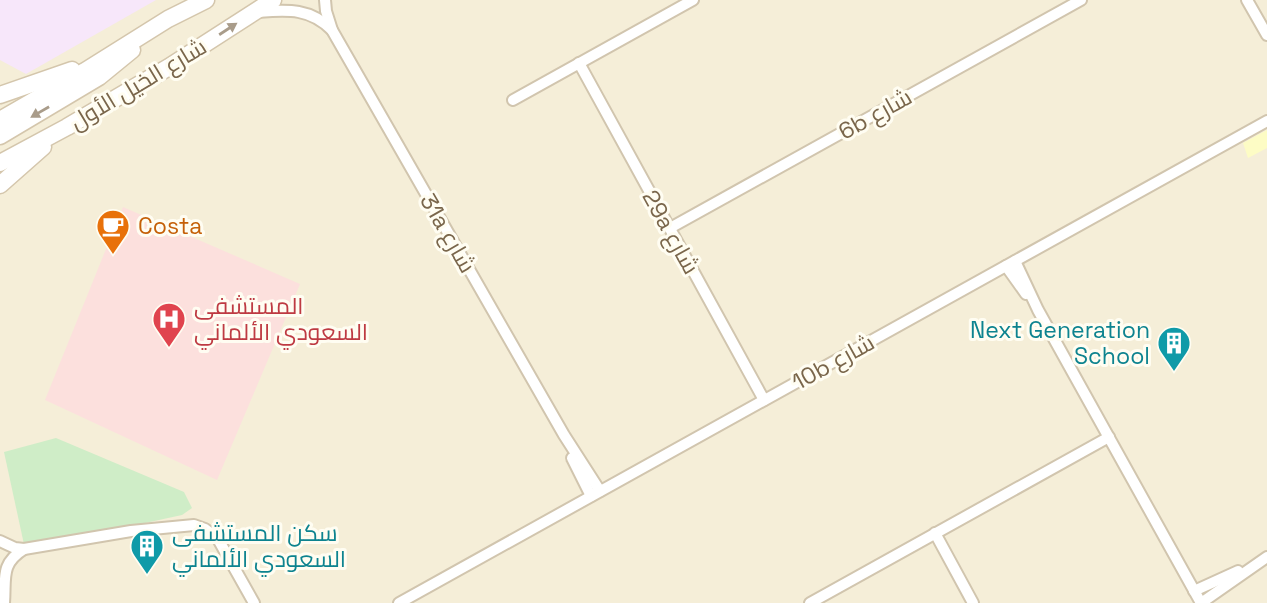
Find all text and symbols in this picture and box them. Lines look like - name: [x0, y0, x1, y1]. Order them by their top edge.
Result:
- one-way arrow: [218, 22, 237, 35]
- street label: شارع الخيل الأول: [64, 31, 212, 137]
- street label: 6b شارع: [833, 82, 917, 147]
- one-way arrow: [31, 106, 50, 118]
- street label: 29a شارع: [635, 185, 706, 280]
- street label: 31a شارع: [412, 188, 483, 279]
- cafe icon: Costa: [94, 207, 132, 256]
- place label: Costa: [138, 211, 203, 241]
- place label: المستشفى السعودي الألماني: [194, 291, 368, 350]
- hospital icon: المستشفى السعودي الألماني: [150, 300, 188, 349]
- place label: Next Generation School: [970, 315, 1150, 371]
- building icon: Next Generation School: [1155, 324, 1193, 373]
- street label: 10b شارع: [787, 327, 880, 398]
- place label: سكن المستشفى السعودي الألماني: [172, 518, 346, 577]
- building icon: سكن المستشفى السعودي الألماني: [128, 527, 166, 576]

